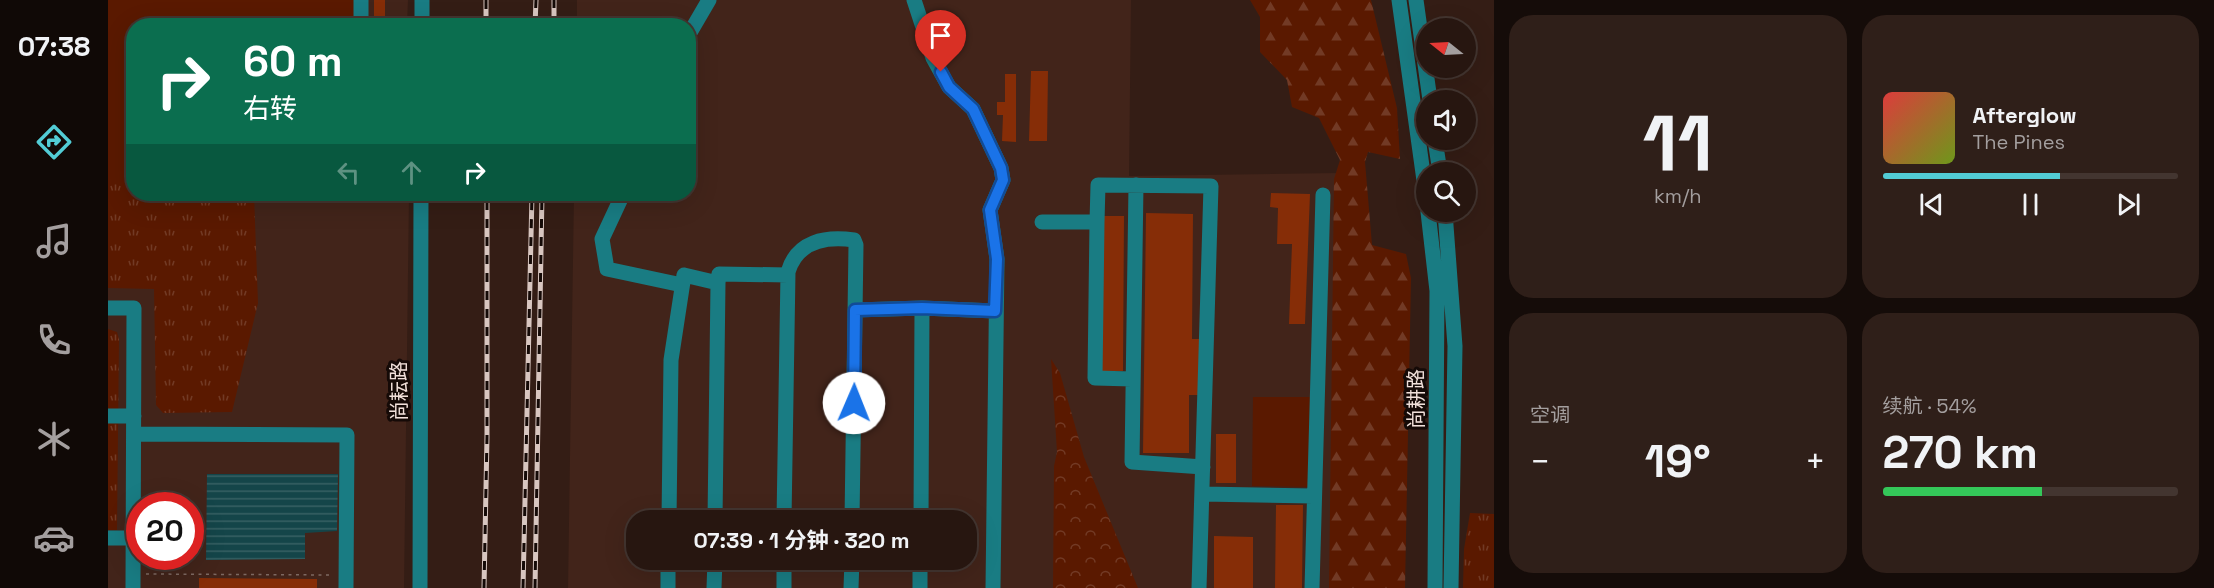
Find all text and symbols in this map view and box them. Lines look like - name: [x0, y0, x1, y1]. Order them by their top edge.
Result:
- pin: [915, 10, 966, 72]
- north arrow: [1416, 18, 1476, 78]
- map controls: [1416, 18, 1476, 222]
- icon: arrive: [924, 19, 957, 52]
- text: 07:38: [18, 29, 90, 64]
- text: 60 m: [243, 35, 343, 88]
- icon: right: [144, 42, 222, 120]
- button: sound: [1416, 90, 1476, 150]
- text: 右转: [243, 91, 297, 126]
- text: 11: [1642, 94, 1713, 194]
- text: Afterglow: [1973, 101, 2076, 129]
- icon: directions: [33, 121, 75, 163]
- text: The Pines: [1973, 129, 2065, 155]
- icon: left: [332, 156, 365, 189]
- icon: ahead: [395, 156, 428, 189]
- icon: right: [458, 156, 491, 189]
- button: search: [1416, 162, 1476, 222]
- text: km/h: [1654, 183, 1702, 209]
- icon: previous: [1915, 188, 1948, 221]
- icon: pause: [2014, 188, 2047, 221]
- icon: next: [2112, 188, 2145, 221]
- icon: music: [33, 220, 75, 262]
- icon: phone: [33, 319, 75, 361]
- street label: 尚耘路: [386, 361, 412, 421]
- street label: 尚耕路: [1403, 369, 1429, 429]
- position arrow: [822, 371, 886, 435]
- text: 续航 · 54%: [1883, 393, 1976, 419]
- text: 空调: [1530, 402, 1570, 428]
- icon: climate: [33, 418, 75, 460]
- text: 270 km: [1883, 424, 2038, 481]
- text: 19°: [1645, 433, 1711, 490]
- text: −: [1530, 441, 1550, 483]
- text: +: [1805, 441, 1825, 483]
- speed limit sign: 20: [126, 492, 204, 570]
- icon: car: [33, 517, 75, 559]
- text: 07:39 · 1 分钟 · 320 m: [693, 526, 910, 554]

